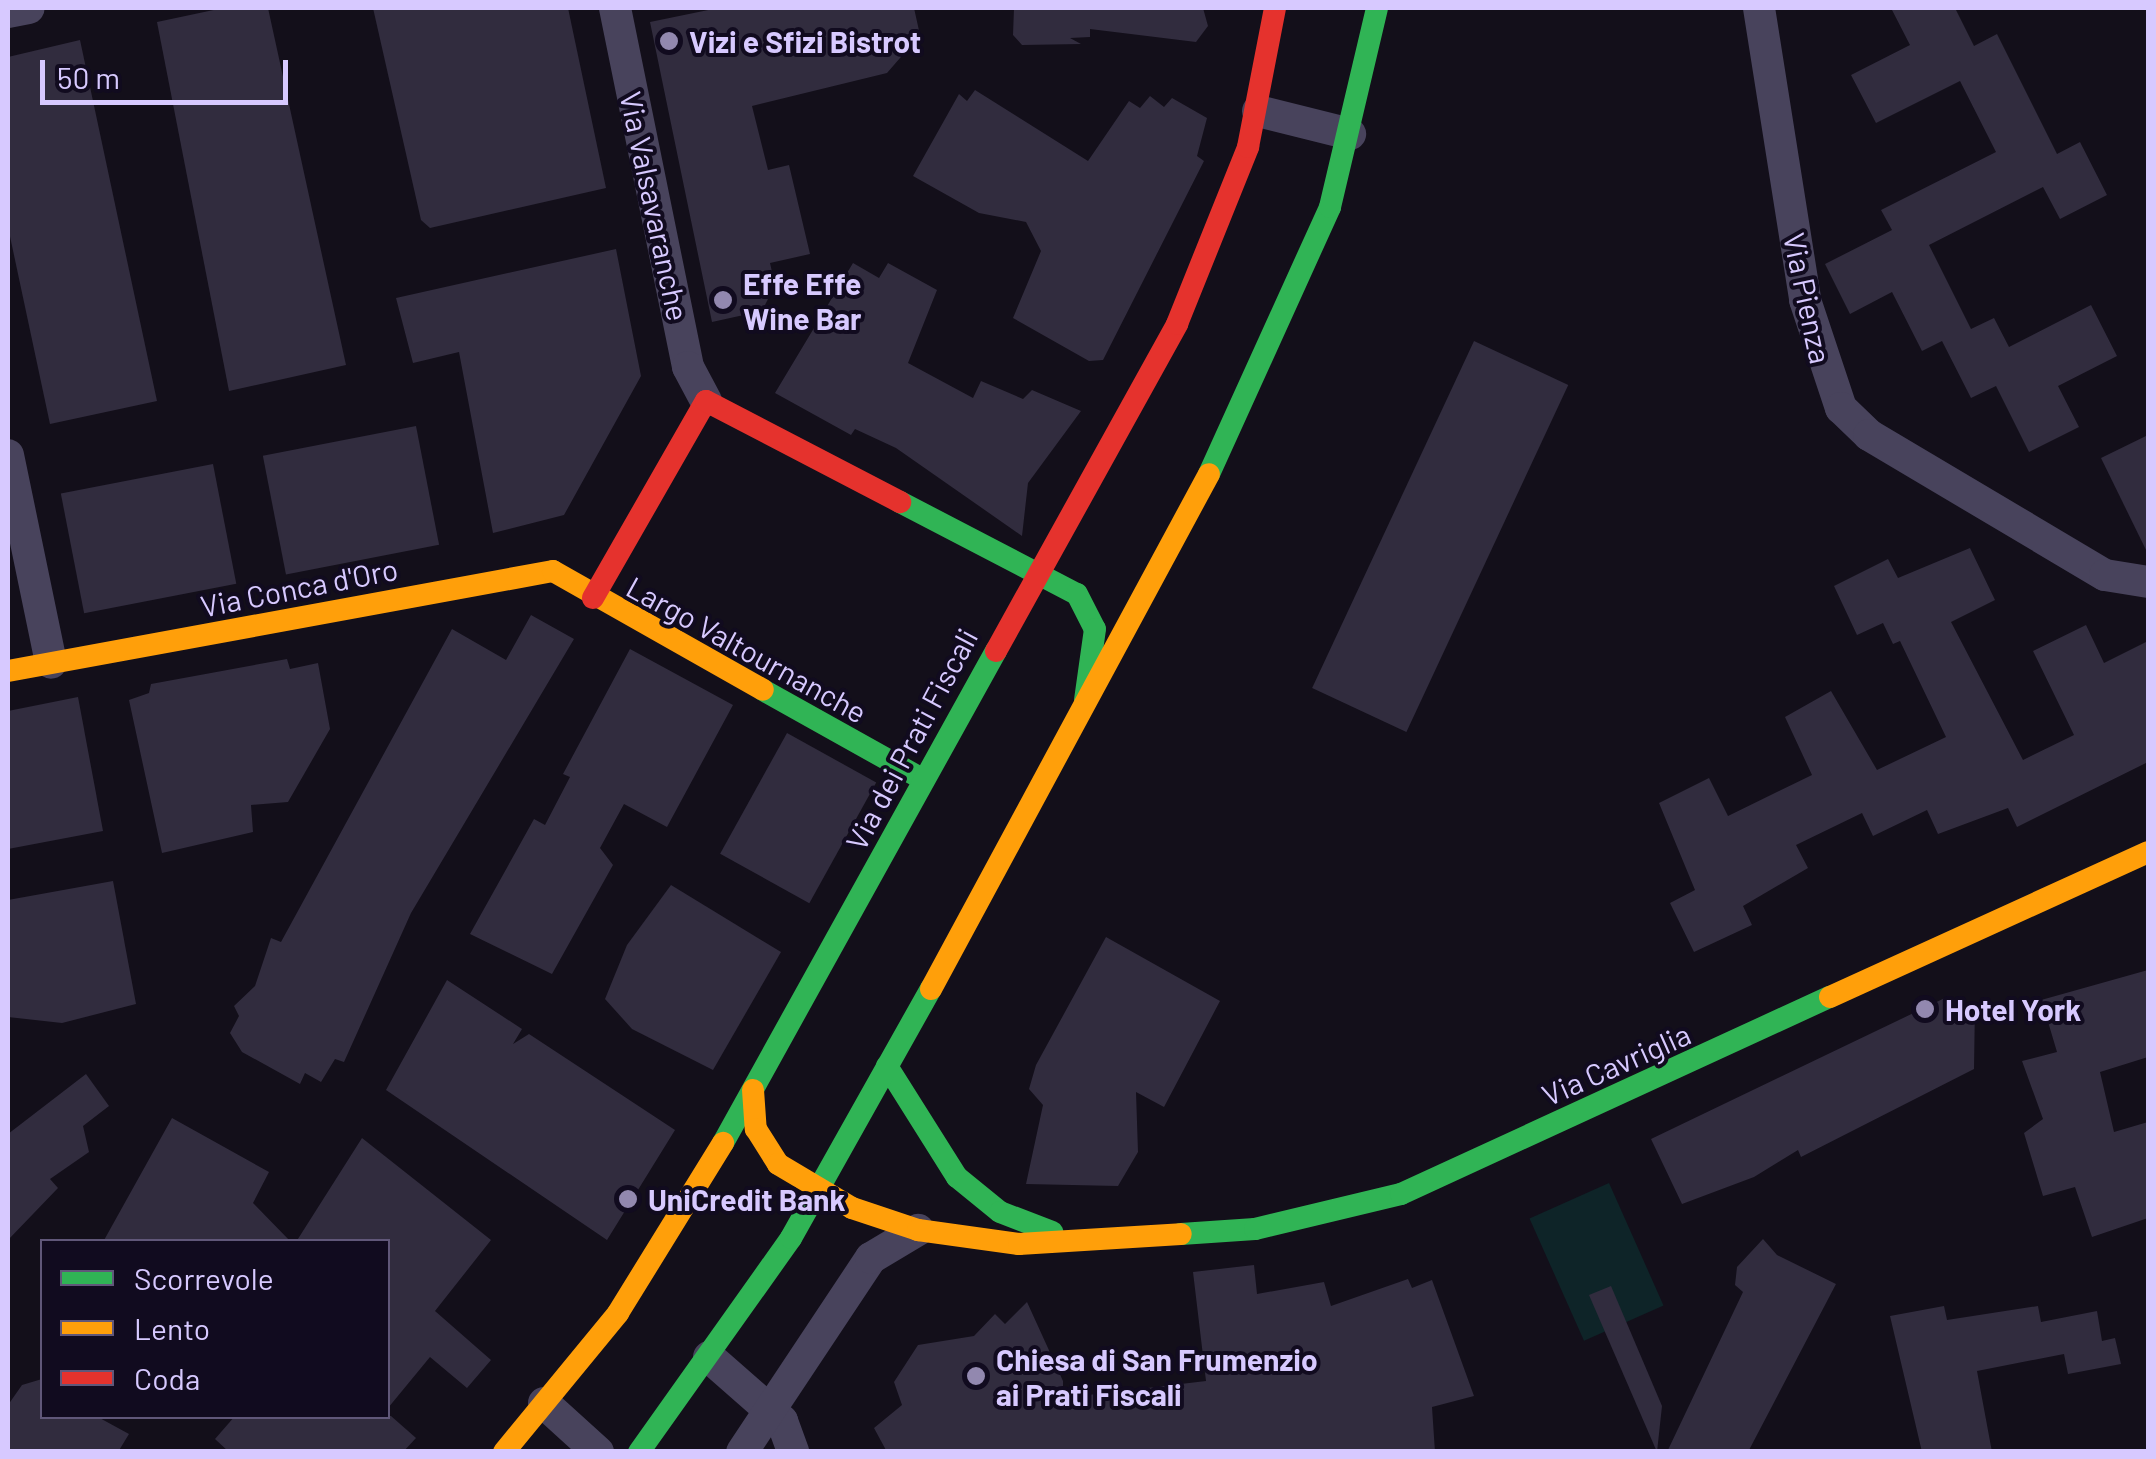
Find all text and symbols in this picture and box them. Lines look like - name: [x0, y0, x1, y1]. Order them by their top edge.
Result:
- place label: Vizi e Sfizi Bistrot: [689, 23, 921, 59]
- marker: Vizi e Sfizi Bistrot: [658, 30, 680, 52]
- scale bar: [45, 40, 292, 102]
- text: 50 m: [57, 59, 120, 95]
- street label: Via Valsavaranche: [613, 88, 697, 324]
- street label: Via Pienza: [1777, 229, 1839, 367]
- place label: Effe Effe Wine Bar: [743, 265, 861, 336]
- marker: Effe Effe Wine Bar: [712, 289, 734, 311]
- street label: Via Conca d'Oro: [197, 550, 401, 624]
- street label: Largo Valtournanche: [621, 568, 873, 730]
- street label: Via dei Prati Fiscali: [837, 622, 985, 856]
- place label: Hotel York: [1945, 991, 2081, 1027]
- marker: Hotel York: [1914, 998, 1936, 1020]
- street label: Via Cavriglia: [1536, 1015, 1696, 1113]
- place label: UniCredit Bank: [648, 1181, 845, 1217]
- marker: UniCredit Bank: [617, 1188, 639, 1210]
- legend: [40, 1239, 390, 1419]
- text: Scorrevole: [134, 1260, 274, 1296]
- text: Lento: [134, 1310, 210, 1346]
- place label: Chiesa di San Frumenzio ai Prati Fiscali: [996, 1341, 1318, 1412]
- text: Coda: [134, 1360, 200, 1396]
- marker: Chiesa di San Frumenzio ai Prati Fiscali: [965, 1365, 987, 1387]

